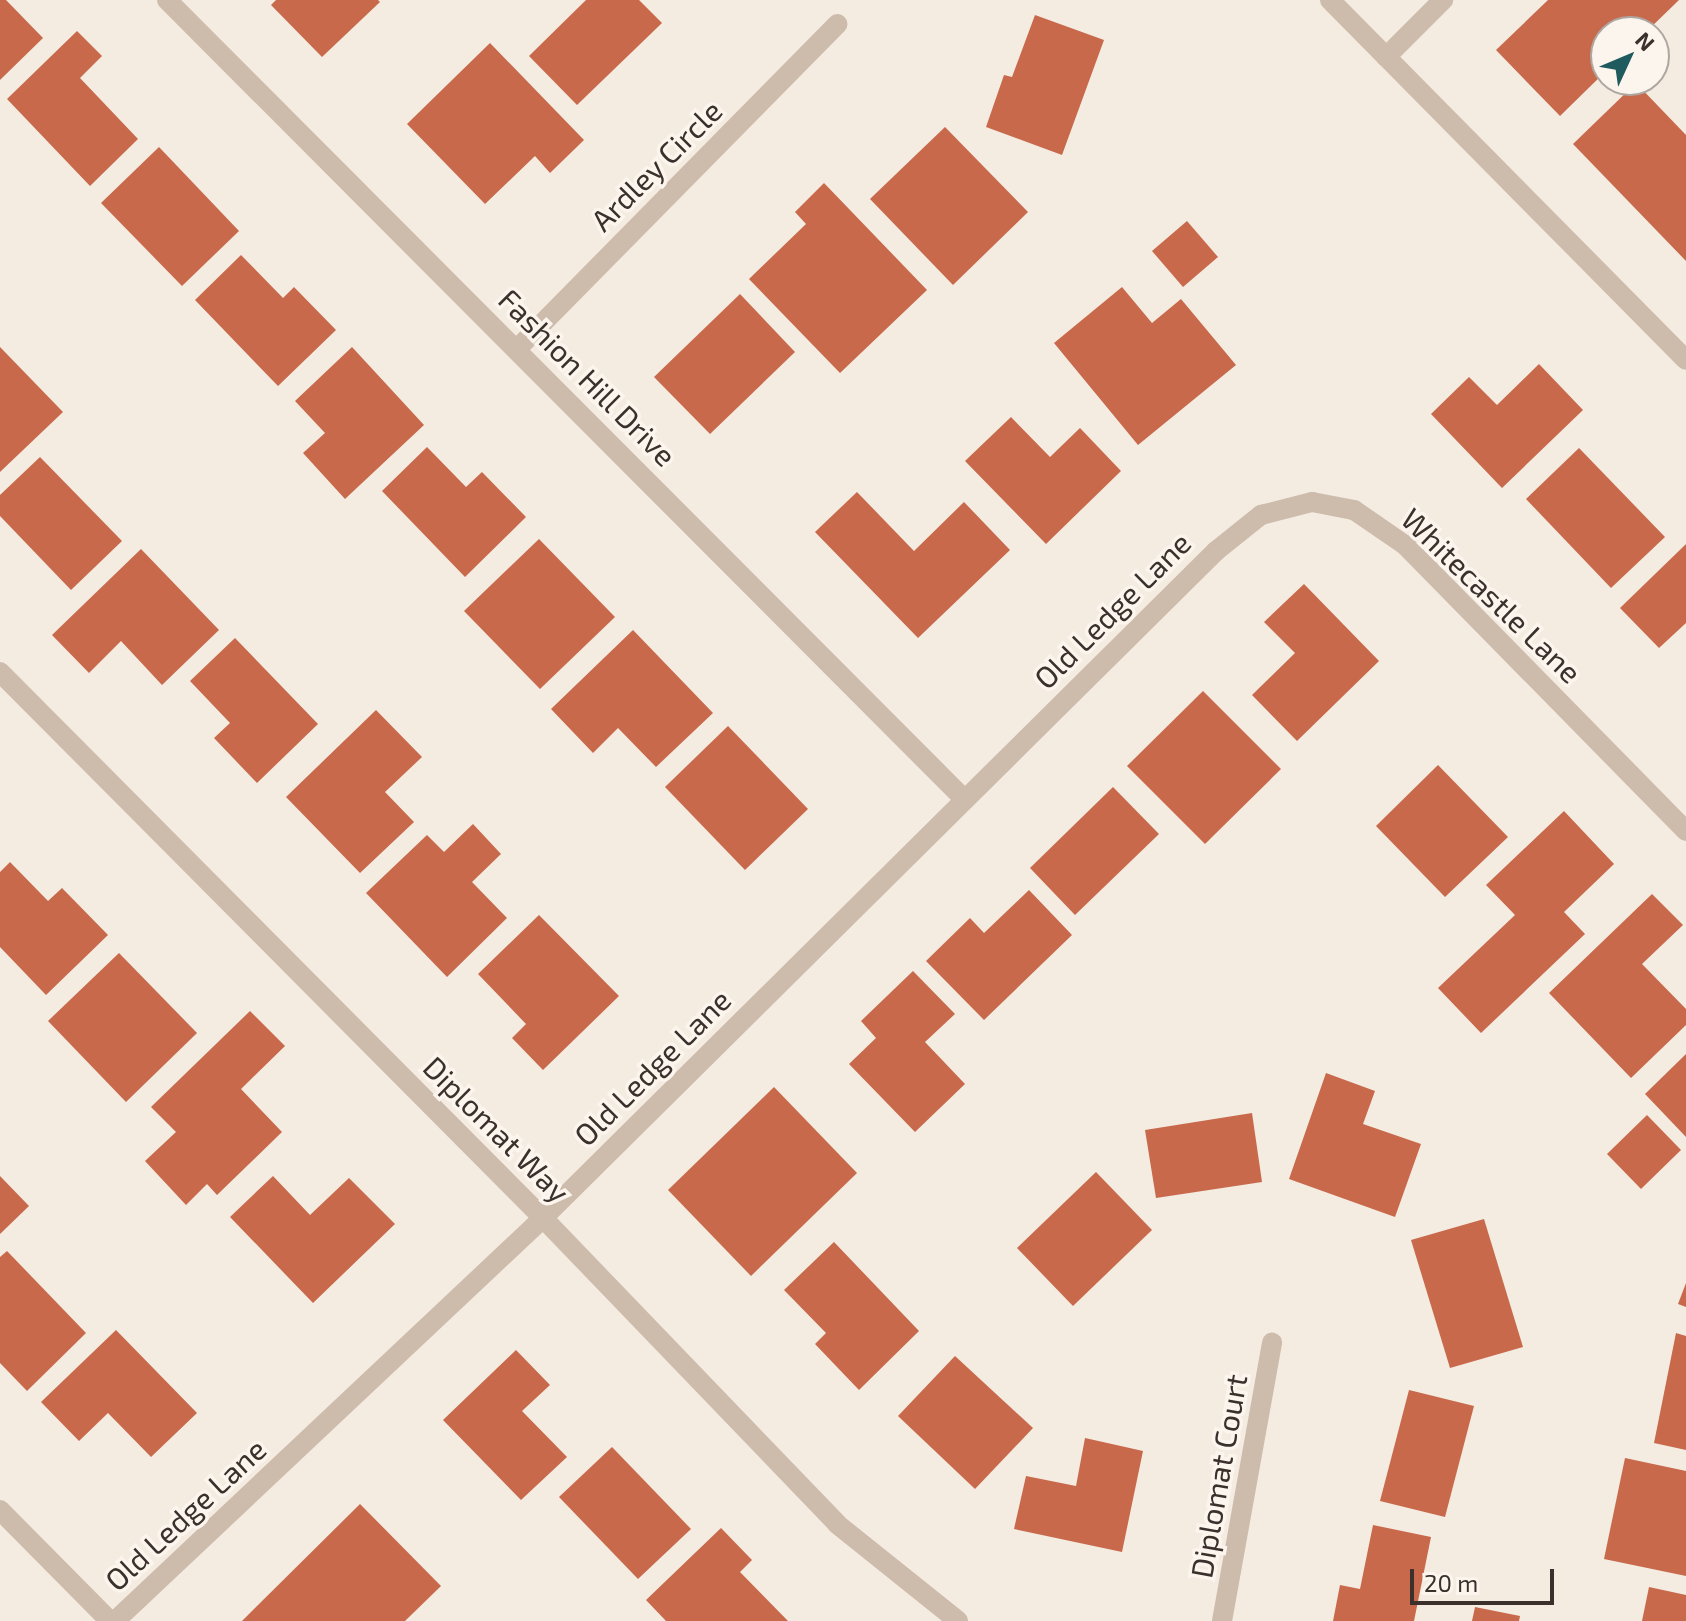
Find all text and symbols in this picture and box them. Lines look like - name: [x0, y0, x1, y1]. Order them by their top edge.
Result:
- north arrow: [1590, 16, 1670, 96]
- text: N: [1631, 26, 1661, 55]
- street label: Ardley Circle: [583, 92, 729, 238]
- street label: Fashion Hill Drive: [492, 281, 684, 473]
- street label: Whitecastle Lane: [1395, 500, 1589, 690]
- street label: Old Ledge Lane: [1026, 524, 1198, 696]
- street label: Old Ledge Lane: [566, 981, 738, 1153]
- street label: Diplomat Way: [416, 1048, 578, 1210]
- street label: Diplomat Court: [1182, 1371, 1254, 1581]
- street label: Old Ledge Lane: [97, 1430, 273, 1598]
- scale bar: [1414, 1553, 1558, 1603]
- text: 20 m: [1424, 1568, 1478, 1597]

